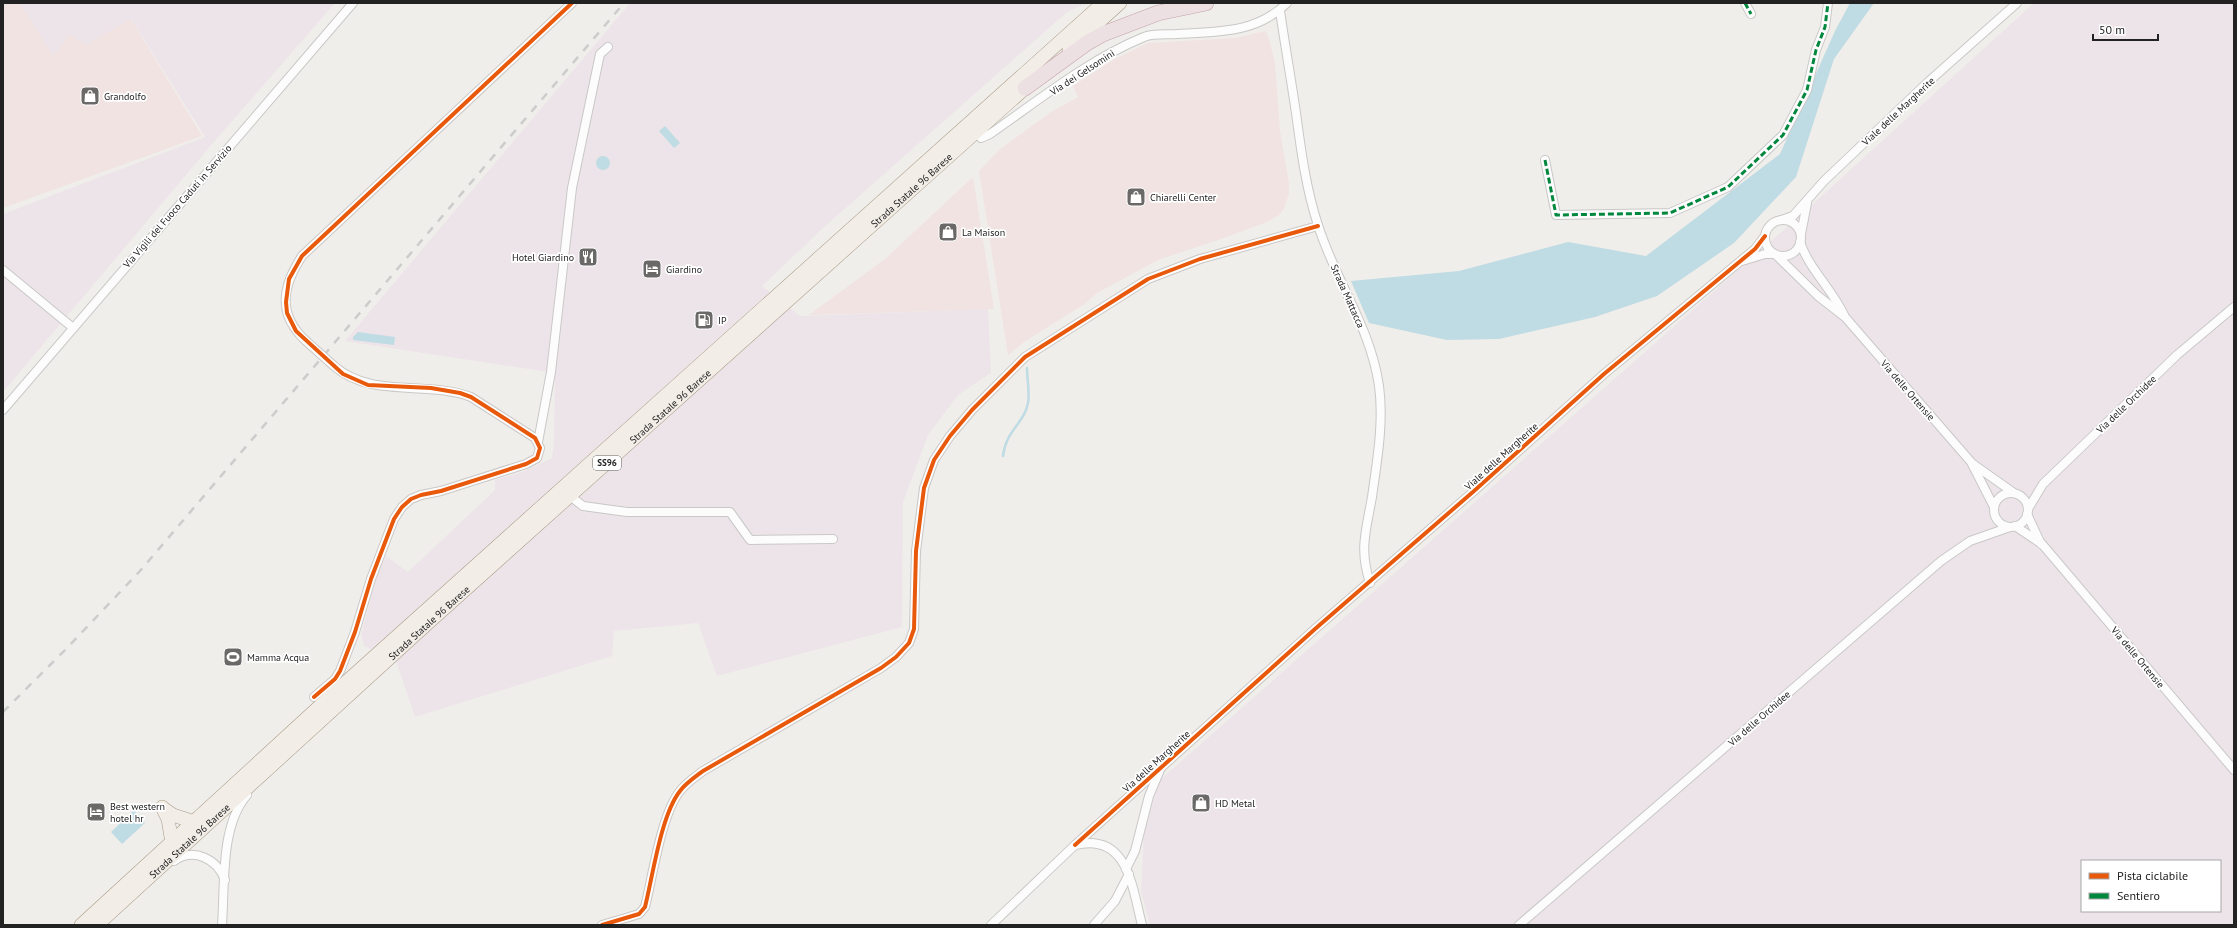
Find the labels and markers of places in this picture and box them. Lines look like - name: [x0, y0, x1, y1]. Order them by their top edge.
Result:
- shop icon: Grandolfo: [79, 85, 101, 107]
- place label: Grandolfo: [104, 90, 146, 103]
- shop icon: Chiarelli Center: [1125, 186, 1147, 208]
- place label: Chiarelli Center: [1150, 191, 1217, 204]
- shop icon: La Maison: [937, 221, 959, 243]
- place label: La Maison: [962, 226, 1005, 239]
- restaurant icon: Hotel Giardino: [577, 246, 599, 268]
- place label: Hotel Giardino: [512, 251, 574, 264]
- hotel icon: Giardino: [641, 258, 663, 280]
- place label: Giardino: [666, 263, 702, 276]
- fuel station icon: IP: [693, 309, 715, 331]
- place label: IP: [718, 314, 727, 327]
- sports icon: Mamma Acqua: [222, 646, 244, 668]
- place label: Mamma Acqua: [247, 651, 309, 664]
- shop icon: HD Metal: [1190, 792, 1212, 814]
- place label: HD Metal: [1215, 797, 1255, 810]
- place label: Best western hotel hr: [110, 800, 165, 825]
- hotel icon: Best western hotel hr: [85, 801, 107, 823]

